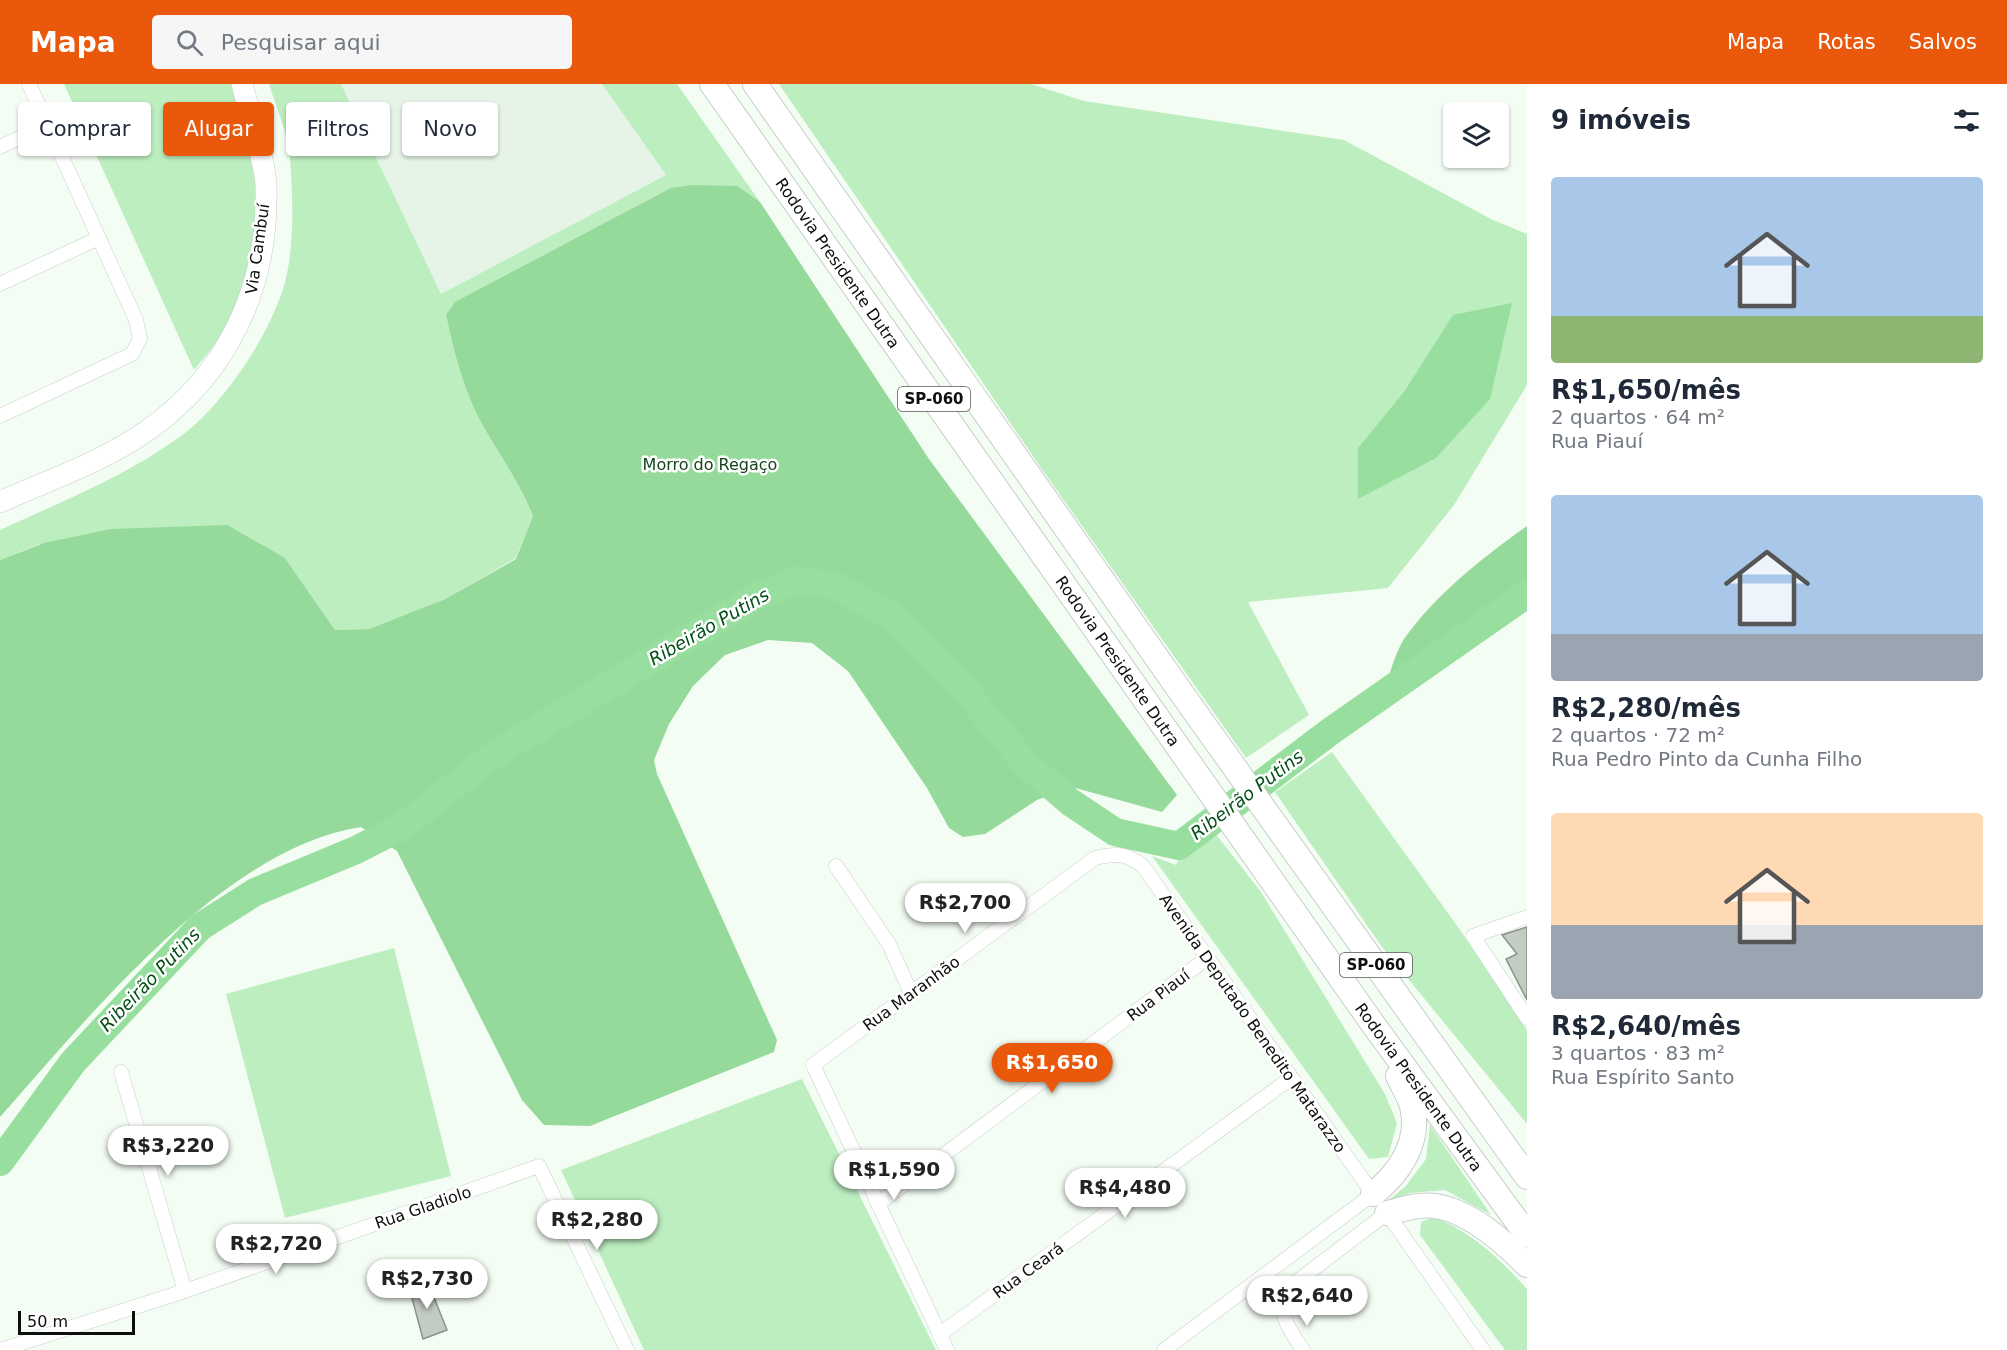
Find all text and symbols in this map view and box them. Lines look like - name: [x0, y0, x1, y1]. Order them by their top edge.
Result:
- search box: [152, 15, 572, 69]
- text: Mapa: [30, 26, 116, 59]
- icon: search: [173, 26, 206, 59]
- text: Pesquisar aqui: [221, 30, 381, 55]
- text: Mapa: [1727, 30, 1784, 54]
- text: Rotas: [1817, 30, 1876, 54]
- text: Salvos: [1909, 30, 1977, 54]
- chip: Comprar: [18, 102, 151, 156]
- chip: Alugar: [163, 102, 274, 156]
- chip: Filtros: [286, 102, 390, 156]
- chip: Novo: [402, 102, 498, 156]
- map controls: [1443, 102, 1509, 168]
- button: layers: [1443, 102, 1509, 168]
- icon: filters: [1950, 104, 1983, 137]
- text: 9 imóveis: [1551, 105, 1691, 135]
- street label: Rodovia Presidente Dutra: [771, 174, 904, 352]
- street label: Via Cambuí: [242, 202, 273, 296]
- icon: home: [1713, 216, 1821, 324]
- text: R$1,650/mês: [1551, 375, 1741, 405]
- road number: SP-060: [898, 387, 970, 411]
- text: 2 quartos · 64 m²: [1551, 405, 1725, 429]
- text: Rua Piauí: [1551, 429, 1643, 453]
- park label: Morro do Regaço: [643, 455, 777, 474]
- icon: home: [1713, 534, 1821, 642]
- street label: Rodovia Presidente Dutra: [1051, 572, 1184, 750]
- water label: Ribeirão Putins: [645, 584, 773, 669]
- text: R$2,280/mês: [1551, 693, 1741, 723]
- text: 2 quartos · 72 m²: [1551, 723, 1725, 747]
- water label: Ribeirão Putins: [1186, 746, 1307, 844]
- text: Rua Pedro Pinto da Cunha Filho: [1551, 747, 1862, 771]
- icon: home: [1713, 852, 1821, 960]
- pin: R$2,700: [910, 883, 1020, 934]
- text: R$2,700: [919, 890, 1011, 914]
- street label: Avenida Deputado Benedito Matarazzo: [1155, 890, 1350, 1156]
- water label: Ribeirão Putins: [95, 924, 204, 1036]
- street label: Rua Maranhão: [859, 952, 964, 1035]
- road number: SP-060: [1340, 953, 1412, 977]
- street label: Rua Piauí: [1123, 965, 1194, 1025]
- street label: Rodovia Presidente Dutra: [1351, 999, 1486, 1175]
- text: R$2,640/mês: [1551, 1011, 1741, 1041]
- text: 3 quartos · 83 m²: [1551, 1041, 1725, 1065]
- pin: R$1,650: [997, 1043, 1107, 1094]
- text: R$1,650: [1006, 1050, 1098, 1074]
- text: Rua Espírito Santo: [1551, 1065, 1735, 1089]
- pin: R$3,220: [113, 1126, 223, 1177]
- text: R$3,220: [122, 1133, 214, 1157]
- pin: R$1,590: [839, 1150, 949, 1201]
- text: R$1,590: [848, 1157, 940, 1181]
- pin: R$4,480: [1070, 1168, 1180, 1219]
- text: R$4,480: [1079, 1175, 1171, 1199]
- street label: Rua Gladiolo: [372, 1182, 474, 1233]
- pin: R$2,280: [542, 1200, 652, 1251]
- text: R$2,280: [551, 1207, 643, 1231]
- pin: R$2,720: [221, 1224, 331, 1275]
- text: R$2,720: [230, 1231, 322, 1255]
- street label: Rua Ceará: [989, 1238, 1067, 1302]
- pin: R$2,730: [372, 1259, 482, 1310]
- text: R$2,730: [381, 1266, 473, 1290]
- pin: R$2,640: [1252, 1276, 1362, 1327]
- text: R$2,640: [1261, 1283, 1353, 1307]
- scale bar: [18, 1308, 135, 1336]
- text: 50 m: [27, 1312, 68, 1331]

